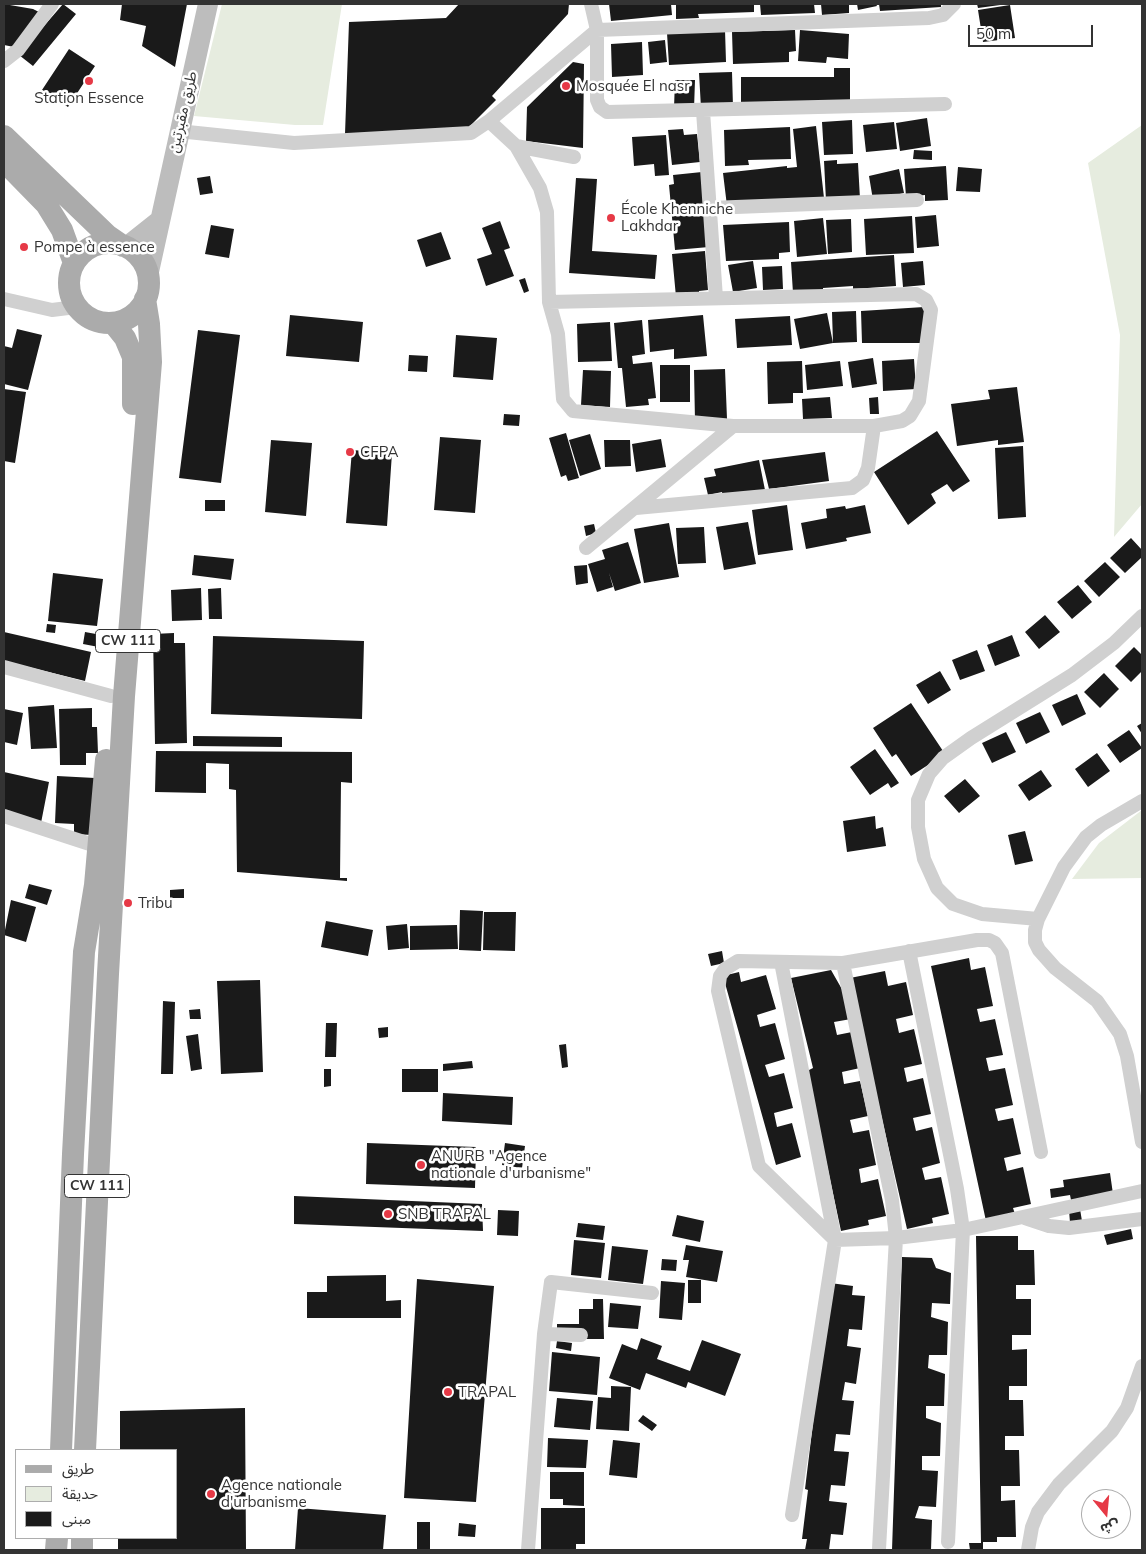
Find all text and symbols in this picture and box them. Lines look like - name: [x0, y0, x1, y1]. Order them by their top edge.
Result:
- scale bar: [971, 15, 1096, 47]
- text: 50 m: [976, 24, 1011, 43]
- street label: طريق مقبرتين: [165, 69, 201, 155]
- marker: Station Essence: [83, 75, 95, 87]
- place label: Mosquée El nasr: [576, 77, 690, 95]
- marker: Mosquée El nasr: [560, 80, 572, 92]
- place label: Station Essence: [34, 89, 144, 107]
- place label: École Khenniche Lakhdar: [621, 200, 733, 235]
- marker: École Khenniche Lakhdar: [605, 212, 617, 224]
- place label: Pompe à essence: [34, 238, 155, 256]
- marker: Pompe à essence: [18, 241, 30, 253]
- place label: CFPA: [360, 443, 398, 461]
- marker: CFPA: [344, 446, 356, 458]
- road number: CW 111: [96, 630, 160, 652]
- place label: Tribu: [138, 894, 173, 912]
- marker: Tribu: [122, 897, 134, 909]
- place label: ANURB "Agence nationale d'urbanisme": [431, 1147, 591, 1182]
- marker: ANURB "Agence nationale d'urbanisme": [415, 1159, 427, 1171]
- road number: CW 111: [64, 1174, 130, 1198]
- place label: SNB TRAPAL: [398, 1205, 491, 1223]
- marker: SNB TRAPAL: [382, 1208, 394, 1220]
- place label: TRAPAL: [458, 1383, 516, 1401]
- marker: TRAPAL: [442, 1386, 454, 1398]
- legend: [15, 1449, 178, 1539]
- text: طريق: [62, 1459, 94, 1478]
- place label: Agence nationale d'urbanisme: [221, 1476, 342, 1511]
- text: حديقة: [62, 1484, 98, 1503]
- marker: Agence nationale d'urbanisme: [205, 1488, 217, 1500]
- north arrow: [1081, 1489, 1131, 1539]
- text: مبنى: [62, 1509, 91, 1528]
- text: ش: [1098, 1516, 1122, 1539]

